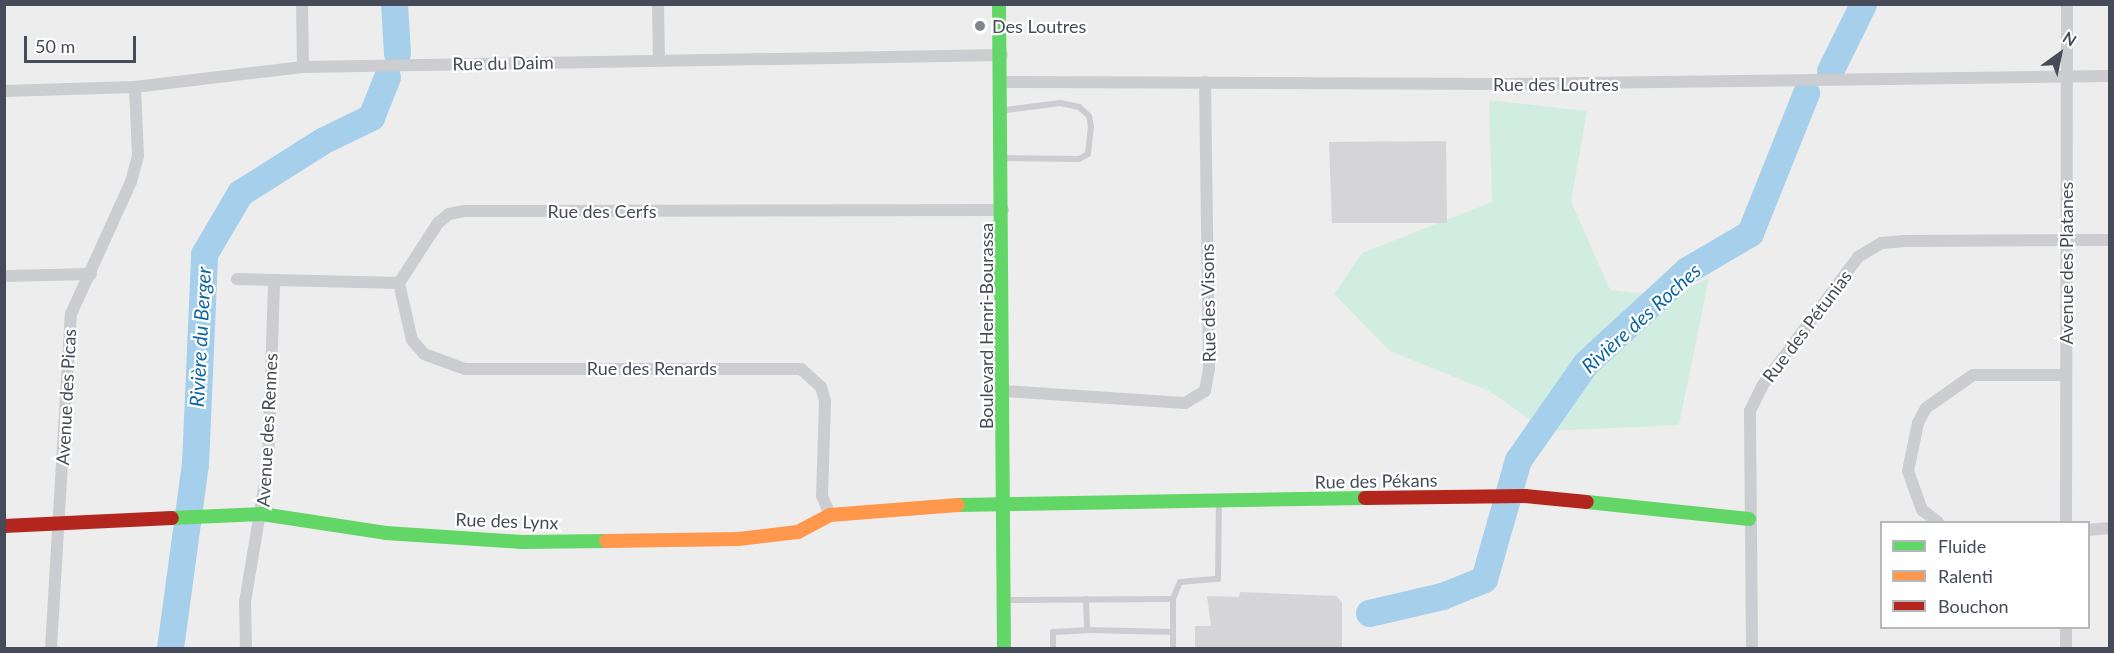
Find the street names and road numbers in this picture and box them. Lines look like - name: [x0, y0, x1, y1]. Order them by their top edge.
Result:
- street label: Rue du Daim: [452, 51, 554, 75]
- street label: Rue des Loutres: [1493, 73, 1619, 95]
- street label: Avenue des Platanes: [2055, 182, 2077, 344]
- street label: Rue des Cerfs: [547, 200, 657, 222]
- street label: Boulevard Henri-Bourassa: [975, 223, 997, 429]
- street label: Rue des Visons: [1196, 243, 1220, 363]
- street label: Rue des Pétunias: [1758, 266, 1856, 386]
- street label: Avenue des Picas: [52, 328, 80, 466]
- street label: Avenue des Rennes: [252, 353, 282, 507]
- street label: Rue des Renards: [587, 357, 717, 379]
- street label: Rue des Pékans: [1314, 469, 1438, 493]
- street label: Rue des Lynx: [455, 508, 559, 534]

